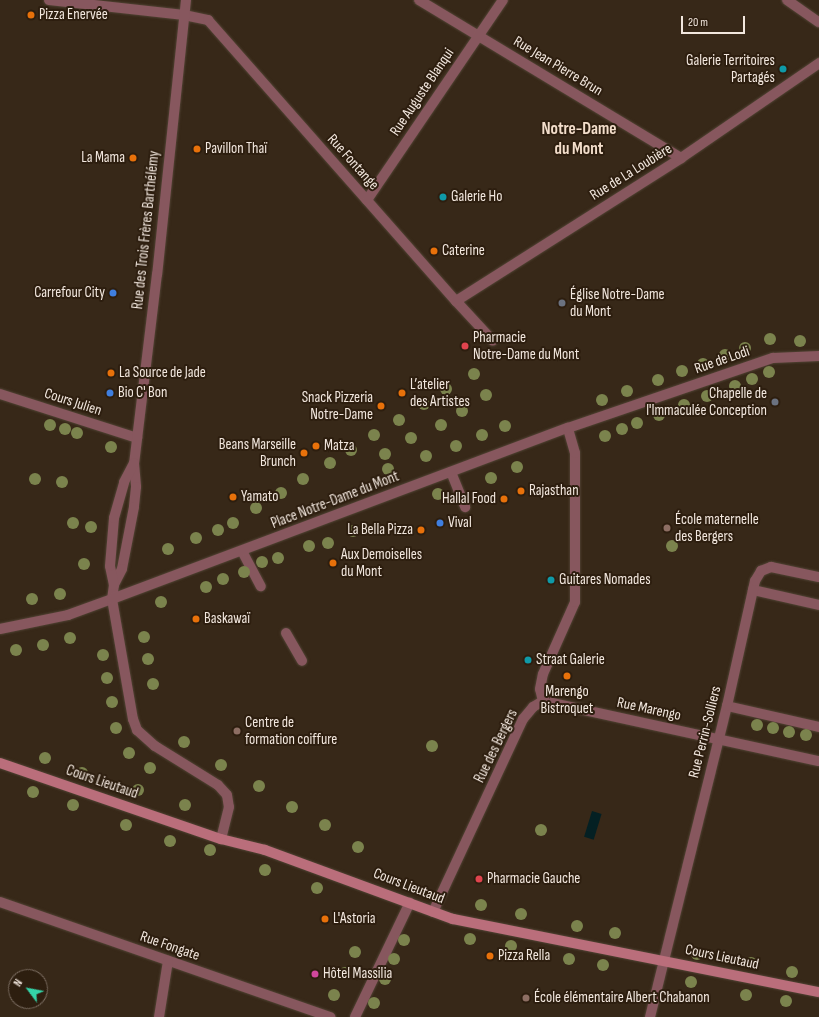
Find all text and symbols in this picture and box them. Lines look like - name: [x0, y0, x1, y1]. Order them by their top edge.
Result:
- place label: Pizza Enervée: [39, 6, 108, 24]
- scale bar: [683, 8, 747, 34]
- marker: Pizza Enervée: [26, 10, 36, 20]
- text: 20 m: [688, 15, 708, 30]
- street label: Rue Jean Pierre Brun: [510, 32, 606, 100]
- street label: Rue Auguste Blanqui: [386, 45, 458, 139]
- place label: Galerie Territoires Partagés: [686, 51, 775, 86]
- marker: Galerie Territoires Partagés: [778, 64, 788, 74]
- district label: Notre-Dame du Mont: [541, 120, 617, 160]
- street label: Rue Fontange: [323, 131, 383, 193]
- place label: Pavillon Thaï: [205, 140, 267, 158]
- street label: Rue de La Loubière: [587, 140, 675, 204]
- marker: Pavillon Thaï: [192, 144, 202, 154]
- place label: La Mama: [81, 149, 125, 167]
- street label: Rue des Trois Frères Barthélémy: [129, 150, 163, 310]
- marker: La Mama: [128, 153, 138, 163]
- place label: Galerie Ho: [451, 188, 502, 206]
- marker: Galerie Ho: [438, 192, 448, 202]
- place label: Caterine: [442, 242, 485, 260]
- marker: Caterine: [429, 246, 439, 256]
- place label: Carrefour City: [34, 284, 105, 302]
- place label: Église Notre-Dame du Mont: [570, 285, 665, 320]
- marker: Carrefour City: [108, 288, 118, 298]
- marker: Église Notre-Dame du Mont: [557, 298, 567, 308]
- place label: Pharmacie Notre-Dame du Mont: [473, 328, 579, 363]
- marker: Pharmacie Notre-Dame du Mont: [460, 341, 470, 351]
- street label: Rue de Lodi: [692, 342, 752, 378]
- place label: La Source de Jade: [119, 364, 206, 382]
- marker: La Source de Jade: [106, 368, 116, 378]
- place label: L’atelier des Artistes: [410, 375, 470, 410]
- street label: Cours Julien: [42, 384, 104, 420]
- place label: Bio C' Bon: [118, 384, 167, 402]
- place label: Chapelle de l'Immaculée Conception: [646, 384, 767, 419]
- marker: Bio C' Bon: [105, 388, 115, 398]
- place label: Snack Pizzeria Notre-Dame: [302, 388, 373, 423]
- marker: L’atelier des Artistes: [397, 388, 407, 398]
- marker: Chapelle de l'Immaculée Conception: [770, 397, 780, 407]
- marker: Snack Pizzeria Notre-Dame: [376, 401, 386, 411]
- place label: Beans Marseille Brunch: [219, 435, 296, 470]
- place label: Matza: [324, 437, 355, 455]
- marker: Matza: [311, 441, 321, 451]
- marker: Beans Marseille Brunch: [299, 448, 309, 458]
- street label: Place Notre-Dame du Mont: [268, 467, 402, 533]
- place label: Rajasthan: [529, 482, 579, 500]
- marker: Rajasthan: [516, 486, 526, 496]
- place label: Yamato: [241, 488, 278, 506]
- place label: Hallal Food: [442, 490, 496, 508]
- marker: Yamato: [228, 492, 238, 502]
- marker: Hallal Food: [499, 494, 509, 504]
- place label: École maternelle des Bergers: [675, 510, 759, 545]
- place label: Vival: [448, 514, 472, 532]
- marker: Vival: [435, 518, 445, 528]
- place label: La Bella Pizza: [347, 521, 413, 539]
- marker: École maternelle des Bergers: [662, 523, 672, 533]
- marker: La Bella Pizza: [416, 525, 426, 535]
- place label: Aux Demoiselles du Mont: [341, 545, 422, 580]
- marker: Aux Demoiselles du Mont: [328, 558, 338, 568]
- place label: Guitares Nomades: [559, 571, 651, 589]
- marker: Guitares Nomades: [546, 575, 556, 585]
- place label: Baskawaï: [204, 610, 250, 628]
- marker: Baskawaï: [191, 614, 201, 624]
- place label: Straat Galerie: [536, 651, 605, 669]
- marker: Straat Galerie: [523, 655, 533, 665]
- marker: Marengo Bistroquet: [562, 671, 572, 681]
- place label: Marengo Bistroquet: [541, 682, 593, 717]
- street label: Rue Perrin-Solliers: [685, 684, 725, 780]
- street label: Rue Marengo: [615, 693, 683, 725]
- street label: Rue des Bergers: [470, 706, 522, 786]
- place label: Centre de formation coiffure: [245, 713, 337, 748]
- marker: Centre de formation coiffure: [232, 726, 242, 736]
- street label: Cours Lieutaud: [64, 761, 140, 803]
- street label: Cours Lieutaud: [371, 864, 447, 908]
- place label: Pharmacie Gauche: [487, 870, 580, 888]
- marker: Pharmacie Gauche: [474, 874, 484, 884]
- place label: L'Astoria: [333, 910, 375, 928]
- marker: L'Astoria: [320, 914, 330, 924]
- street label: Rue Fongate: [138, 927, 202, 965]
- street label: Cours Lieutaud: [683, 940, 761, 974]
- place label: Pizza Rella: [498, 947, 550, 965]
- marker: Pizza Rella: [485, 951, 495, 961]
- place label: Hôtel Massilia: [323, 965, 392, 983]
- north arrow: [8, 969, 48, 1009]
- marker: Hôtel Massilia: [310, 969, 320, 979]
- text: N: [11, 977, 25, 989]
- place label: École élémentaire Albert Chabanon: [534, 989, 710, 1007]
- marker: École élémentaire Albert Chabanon: [521, 993, 531, 1003]

